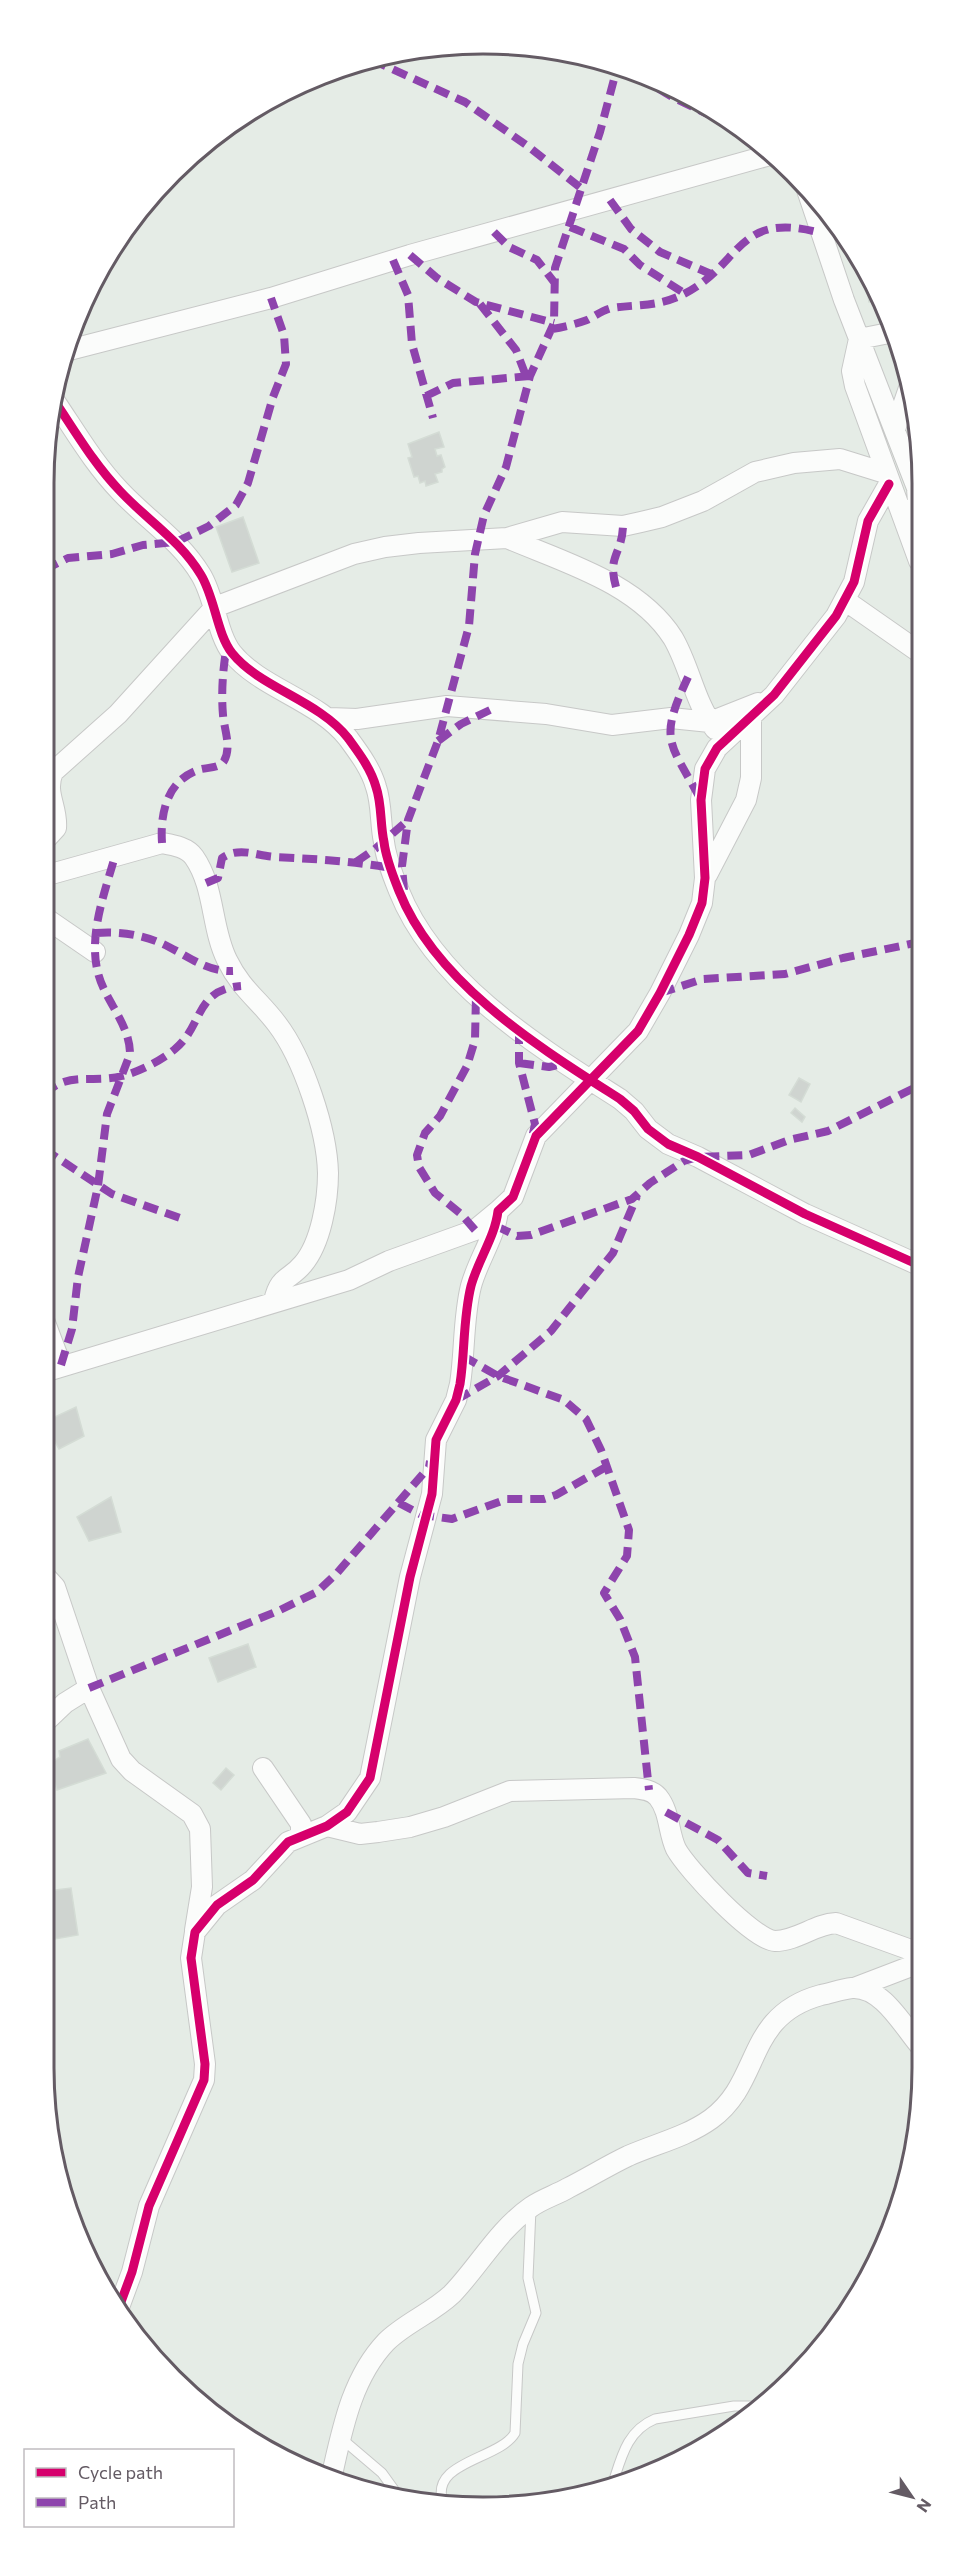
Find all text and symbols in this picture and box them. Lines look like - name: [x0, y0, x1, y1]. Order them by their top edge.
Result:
- legend: [24, 2449, 234, 2527]
- text: Cycle path: [78, 2461, 163, 2483]
- north arrow: [882, 2467, 942, 2527]
- text: Path: [78, 2491, 116, 2513]
- text: N: [913, 2496, 936, 2516]

